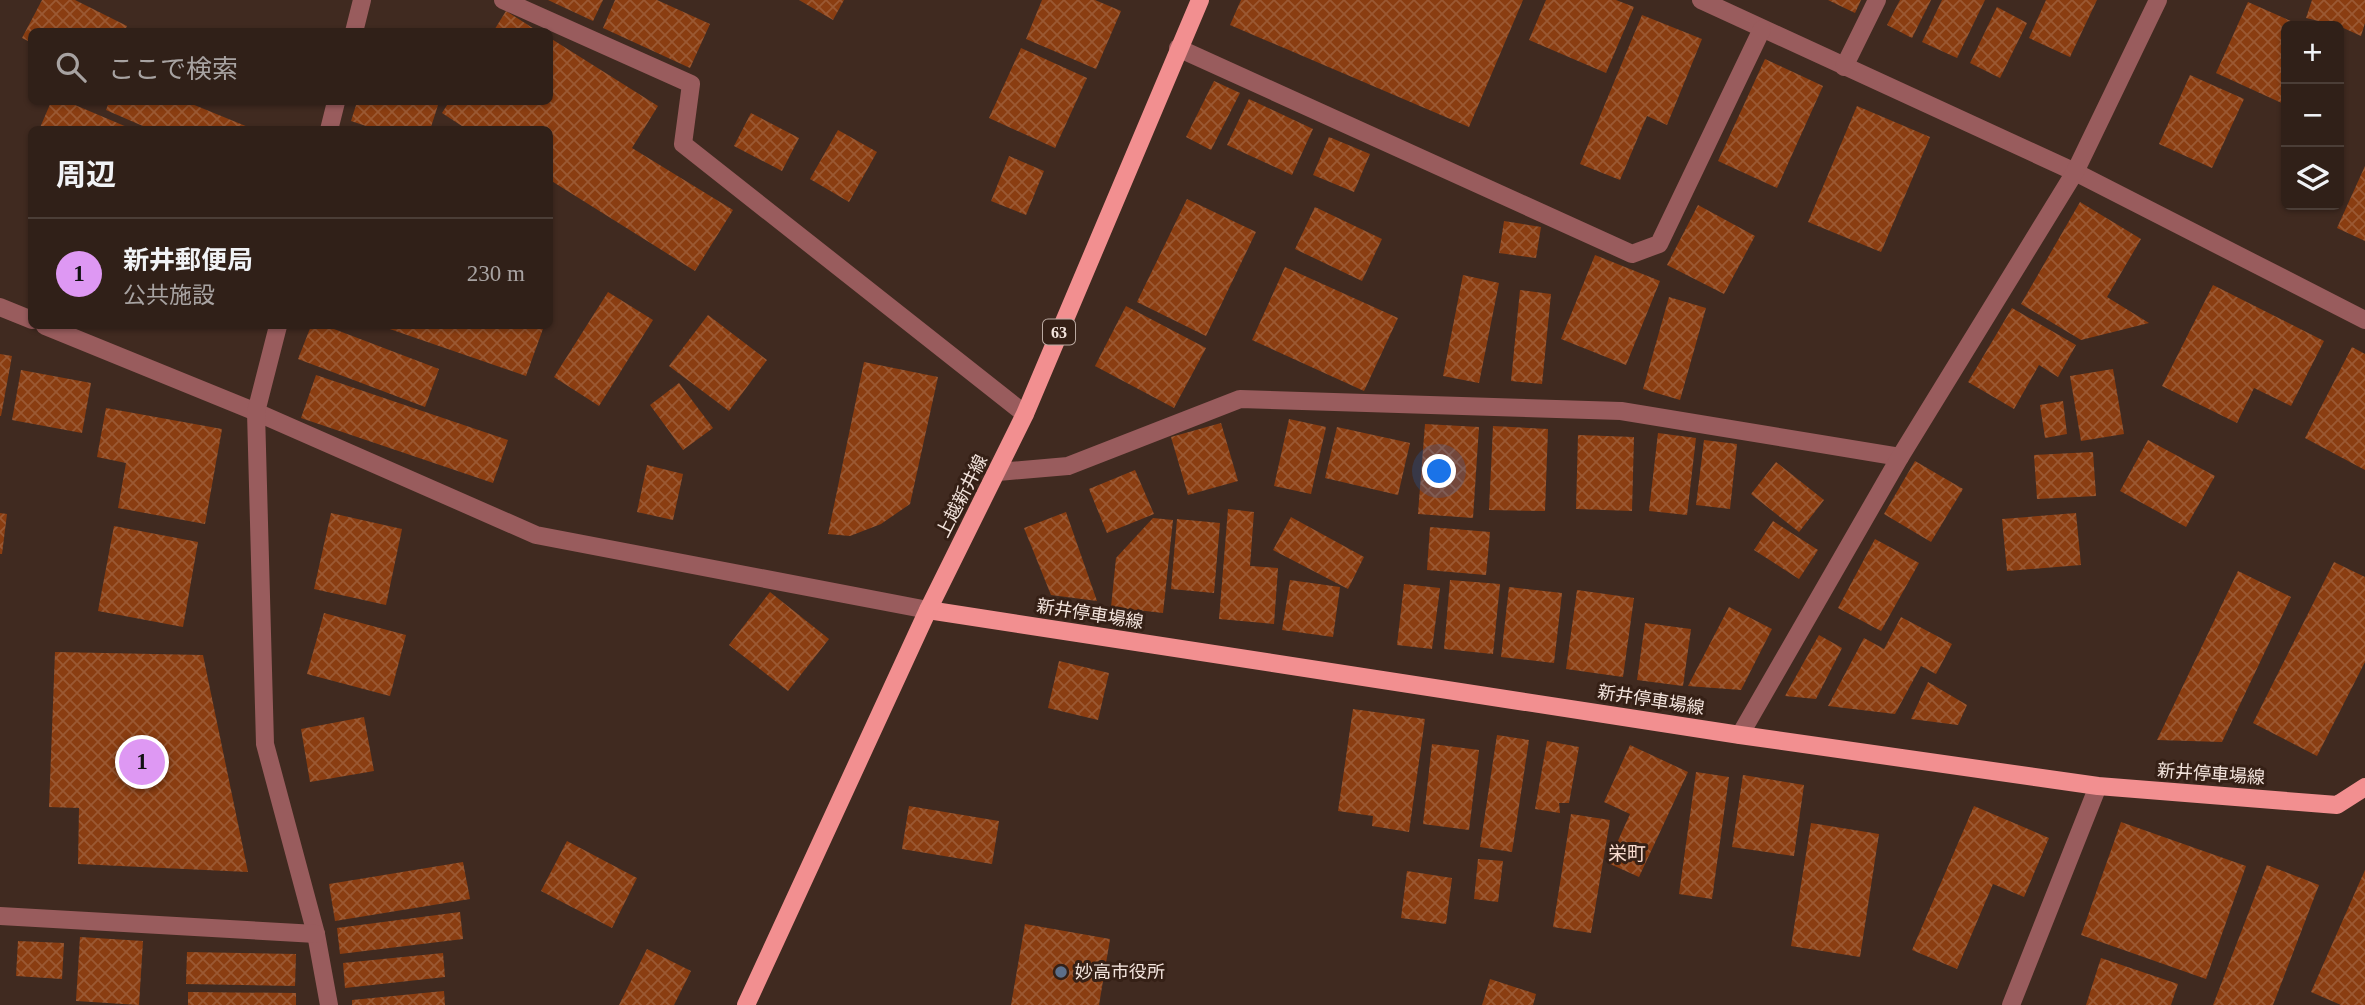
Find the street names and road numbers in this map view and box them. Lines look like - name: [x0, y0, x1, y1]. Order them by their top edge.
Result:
- road number: 63: [1043, 320, 1075, 344]
- street label: 上越新井線: [933, 451, 991, 541]
- street label: 新井停車場線: [1035, 596, 1145, 632]
- street label: 新井停車場線: [1596, 682, 1706, 718]
- street label: 新井停車場線: [2156, 760, 2266, 788]

